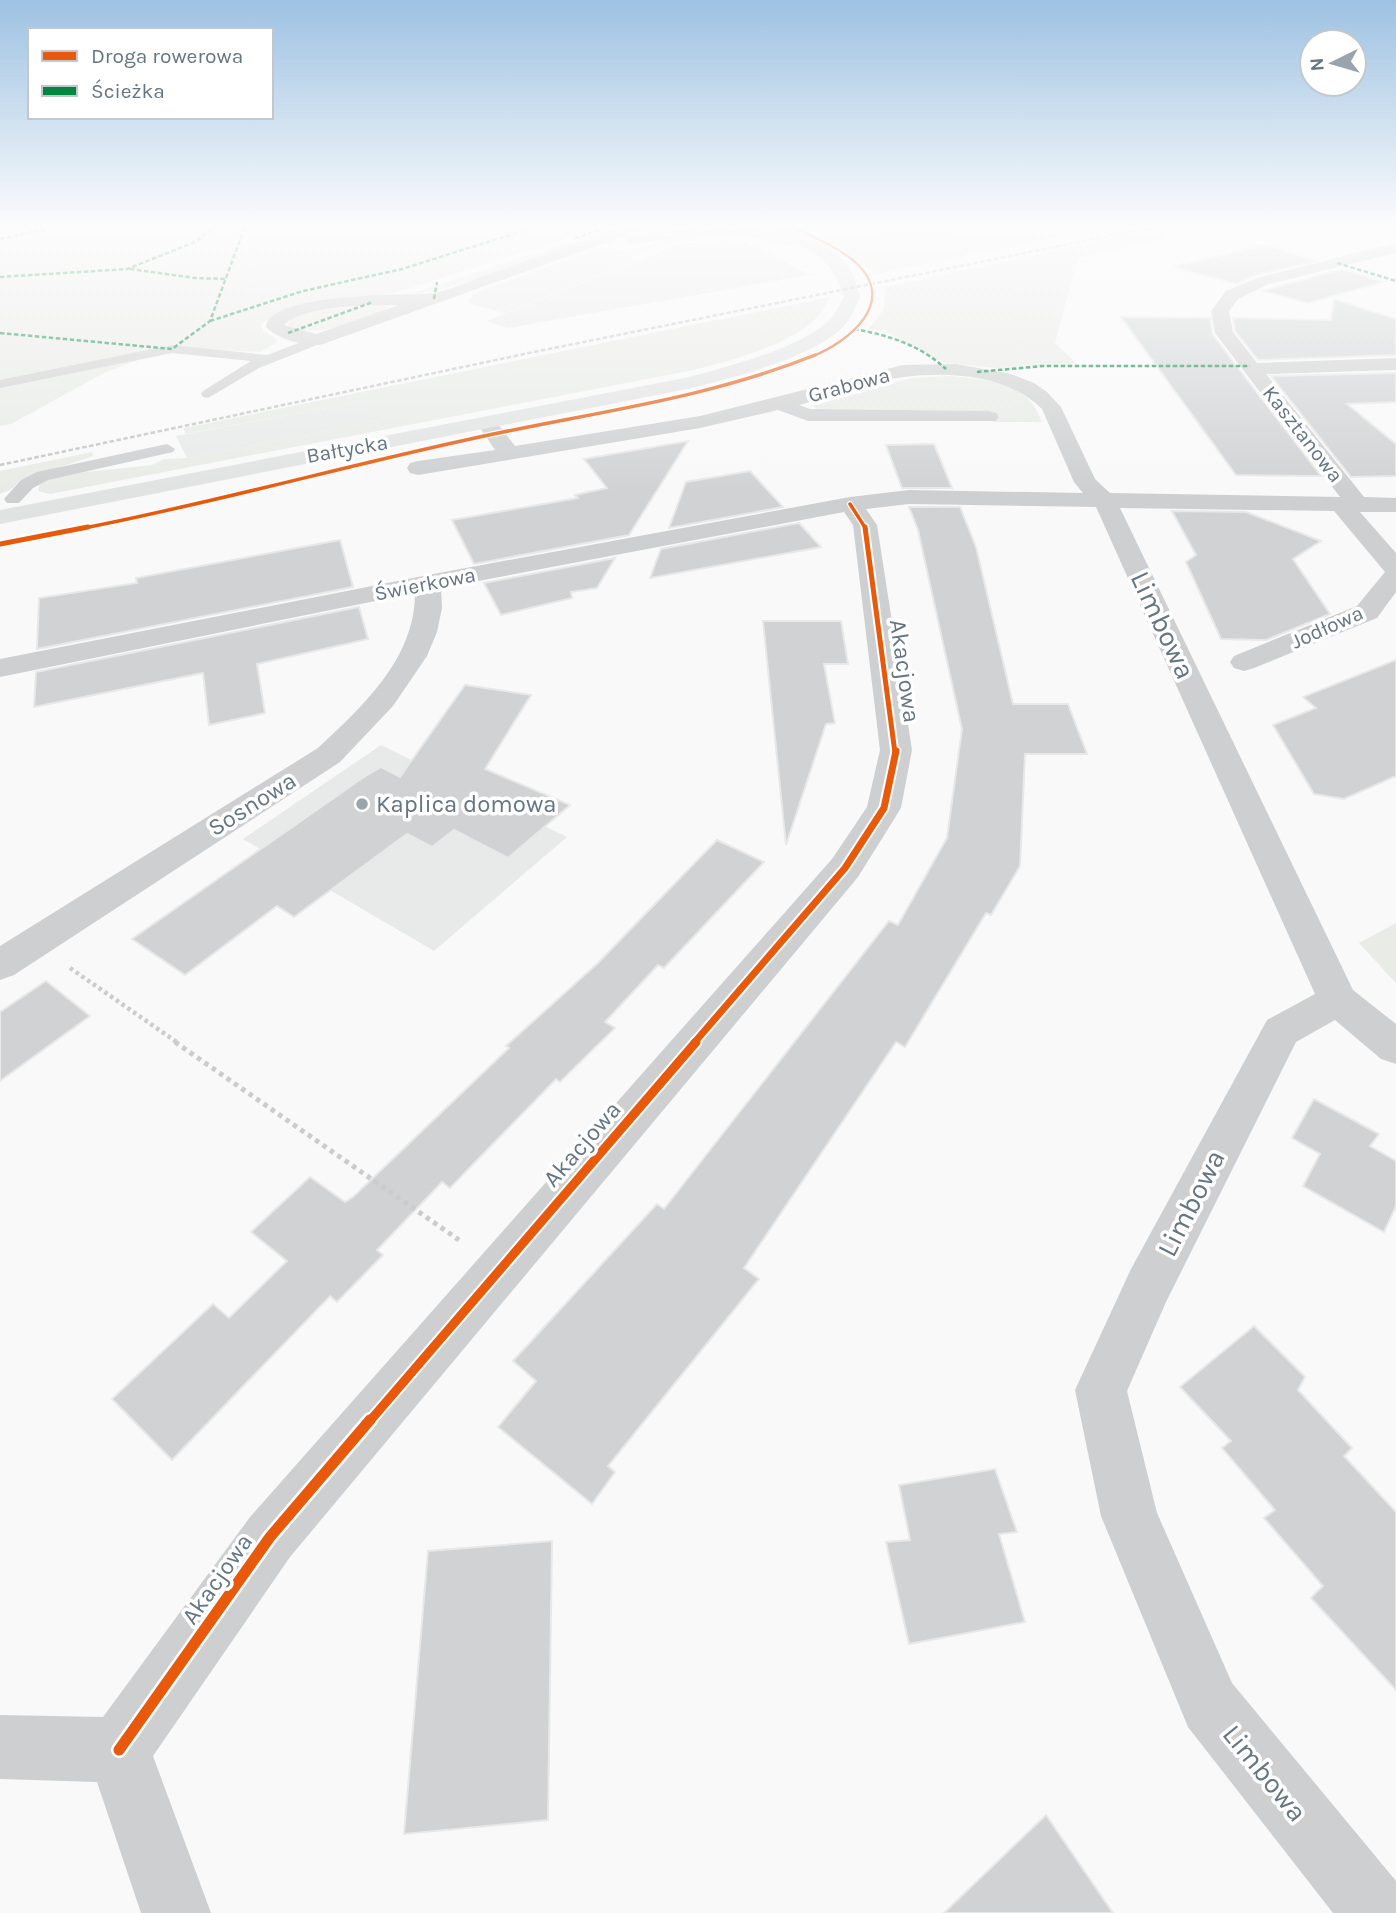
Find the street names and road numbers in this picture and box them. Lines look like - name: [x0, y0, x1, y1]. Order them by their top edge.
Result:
- street label: Grabowa: [806, 363, 892, 407]
- street label: Kasztanowa: [1258, 381, 1348, 487]
- street label: Bałtycka: [304, 430, 390, 468]
- street label: Świerkowa: [372, 562, 478, 606]
- street label: Limbowa: [1124, 566, 1202, 684]
- street label: Jodłowa: [1287, 600, 1367, 654]
- street label: Akacjowa: [884, 617, 926, 725]
- street label: Sosnowa: [203, 766, 301, 842]
- street label: Akacjowa: [537, 1096, 627, 1192]
- street label: Limbowa: [1150, 1144, 1232, 1262]
- street label: Akacjowa: [176, 1528, 258, 1630]
- street label: Limbowa: [1216, 1718, 1314, 1828]

